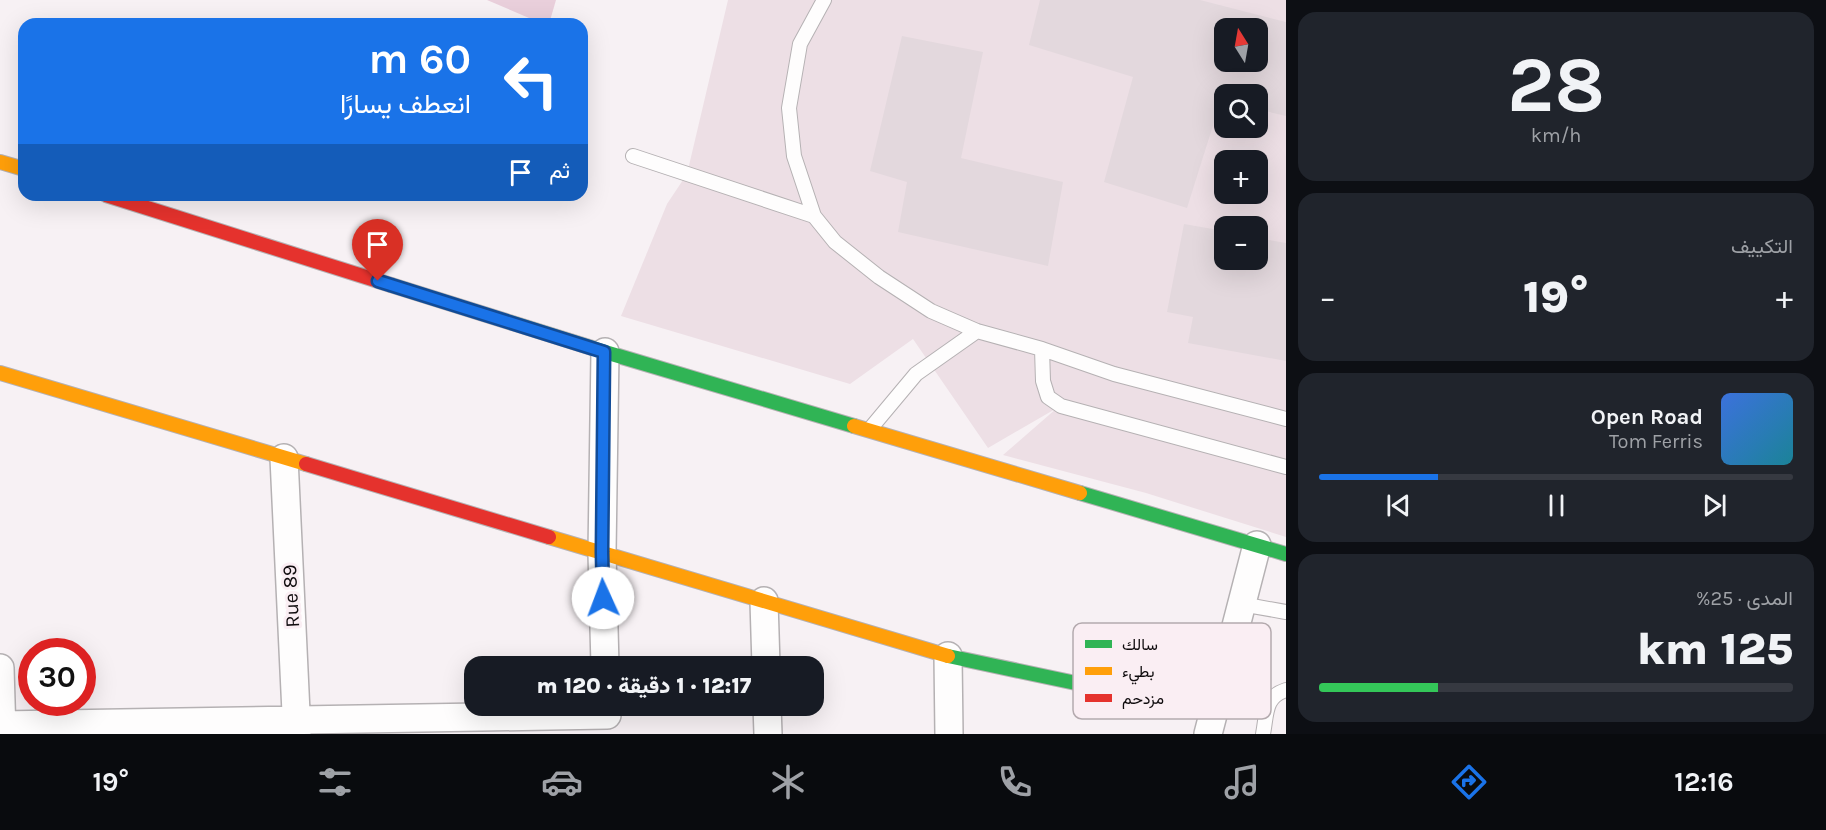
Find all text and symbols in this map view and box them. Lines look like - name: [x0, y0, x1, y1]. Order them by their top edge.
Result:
- north arrow: [1214, 18, 1268, 72]
- map controls: [1214, 18, 1268, 270]
- text: 60 m: [368, 34, 471, 84]
- text: 28: [1507, 39, 1605, 131]
- icon: left: [492, 42, 570, 120]
- button: search: [1214, 84, 1268, 138]
- text: انعطف يسارًا: [340, 88, 471, 120]
- text: km/h: [1531, 124, 1581, 147]
- button: +: [1214, 150, 1268, 204]
- icon: arrive: [504, 156, 537, 189]
- text: ثم: [549, 158, 570, 184]
- button: −: [1214, 216, 1268, 270]
- pin: [352, 219, 403, 281]
- icon: arrive: [361, 228, 394, 261]
- text: التكييف: [1731, 235, 1793, 258]
- text: 19°: [1523, 271, 1589, 323]
- text: −: [1319, 278, 1336, 316]
- text: +: [1776, 278, 1793, 316]
- text: Open Road: [1591, 404, 1703, 430]
- text: Tom Ferris: [1609, 430, 1703, 453]
- icon: previous: [1382, 489, 1415, 522]
- icon: pause: [1540, 489, 1573, 522]
- icon: next: [1698, 489, 1731, 522]
- street label: Rue 89: [278, 564, 304, 628]
- position arrow: [571, 566, 635, 630]
- text: المدى · 25%: [1696, 587, 1793, 610]
- legend: [1073, 623, 1271, 719]
- text: 125 km: [1637, 623, 1793, 675]
- text: سالك: [1122, 635, 1158, 654]
- speed limit sign: 30: [18, 638, 96, 716]
- text: بطيء: [1122, 662, 1154, 685]
- text: 12:17 · 1 دقيقة · 120 m: [537, 673, 751, 699]
- text: مزدحم: [1122, 689, 1164, 709]
- icon: filters: [314, 761, 356, 803]
- icon: car: [541, 761, 583, 803]
- icon: climate: [767, 761, 809, 803]
- icon: phone: [994, 761, 1036, 803]
- icon: music: [1221, 761, 1263, 803]
- icon: directions: [1448, 761, 1490, 803]
- text: 19°: [92, 766, 129, 798]
- text: 12:16: [1674, 766, 1734, 798]

